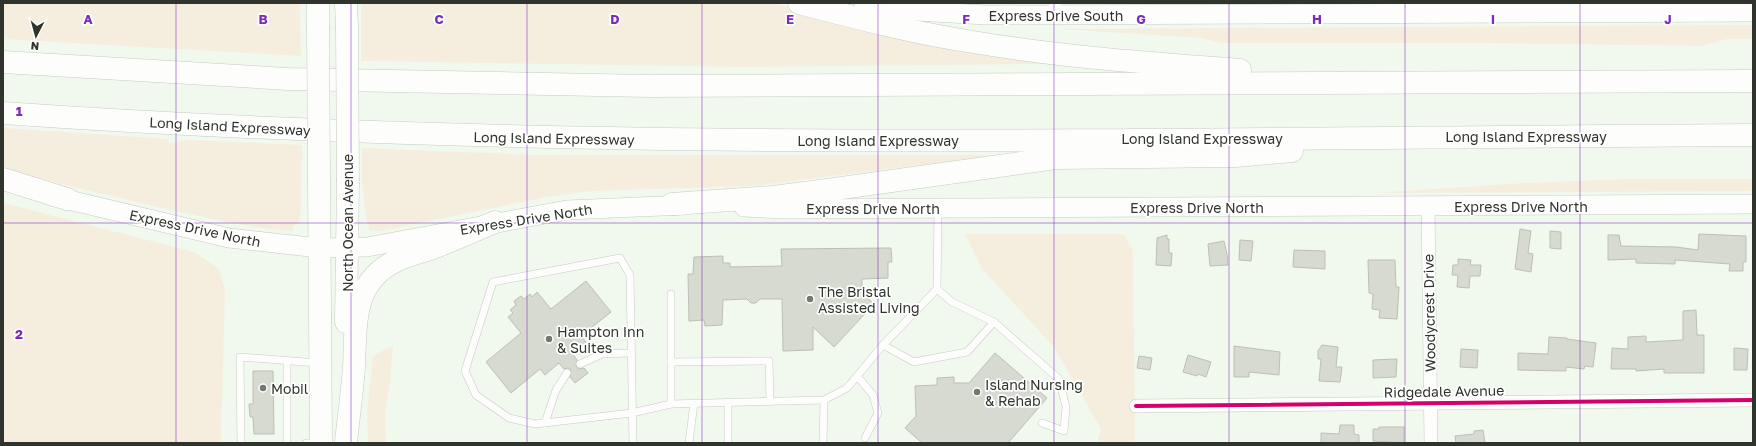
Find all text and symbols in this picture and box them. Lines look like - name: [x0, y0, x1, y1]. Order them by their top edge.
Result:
- street label: Express Drive South: [989, 7, 1123, 24]
- text: A: [83, 11, 93, 27]
- text: B: [258, 11, 268, 27]
- text: C: [434, 11, 444, 27]
- text: D: [610, 11, 620, 27]
- text: E: [786, 11, 794, 27]
- text: F: [962, 11, 970, 27]
- text: G: [1136, 11, 1146, 27]
- text: H: [1312, 11, 1322, 27]
- text: I: [1491, 11, 1495, 27]
- text: J: [1664, 11, 1672, 27]
- north arrow: [16, 16, 56, 56]
- text: N: [30, 40, 40, 53]
- text: 1: [16, 103, 23, 119]
- street label: Long Island Expressway: [149, 113, 311, 139]
- street label: Long Island Expressway: [473, 128, 635, 148]
- street label: Long Island Expressway: [1445, 128, 1607, 145]
- street label: Long Island Expressway: [1121, 130, 1283, 147]
- street label: Long Island Expressway: [797, 132, 959, 149]
- street label: North Ocean Avenue: [339, 154, 356, 292]
- street label: Express Drive North: [1454, 198, 1588, 215]
- street label: Express Drive North: [1130, 199, 1264, 216]
- street label: Express Drive North: [459, 200, 593, 238]
- street label: Express Drive North: [806, 200, 940, 217]
- street label: Express Drive North: [128, 206, 262, 250]
- street label: Woodycrest Drive: [1419, 254, 1439, 372]
- place label: The Bristal Assisted Living: [818, 283, 920, 316]
- marker: The Bristal Assisted Living: [805, 294, 815, 304]
- place label: Hampton Inn & Suites: [557, 323, 644, 356]
- text: 2: [15, 326, 23, 342]
- marker: Hampton Inn & Suites: [544, 334, 554, 344]
- place label: Island Nursing & Rehab: [985, 376, 1083, 409]
- place label: Mobil: [271, 380, 308, 397]
- street label: Ridgedale Avenue: [1384, 381, 1504, 401]
- marker: Mobil: [258, 383, 268, 393]
- marker: Island Nursing & Rehab: [972, 387, 982, 397]

